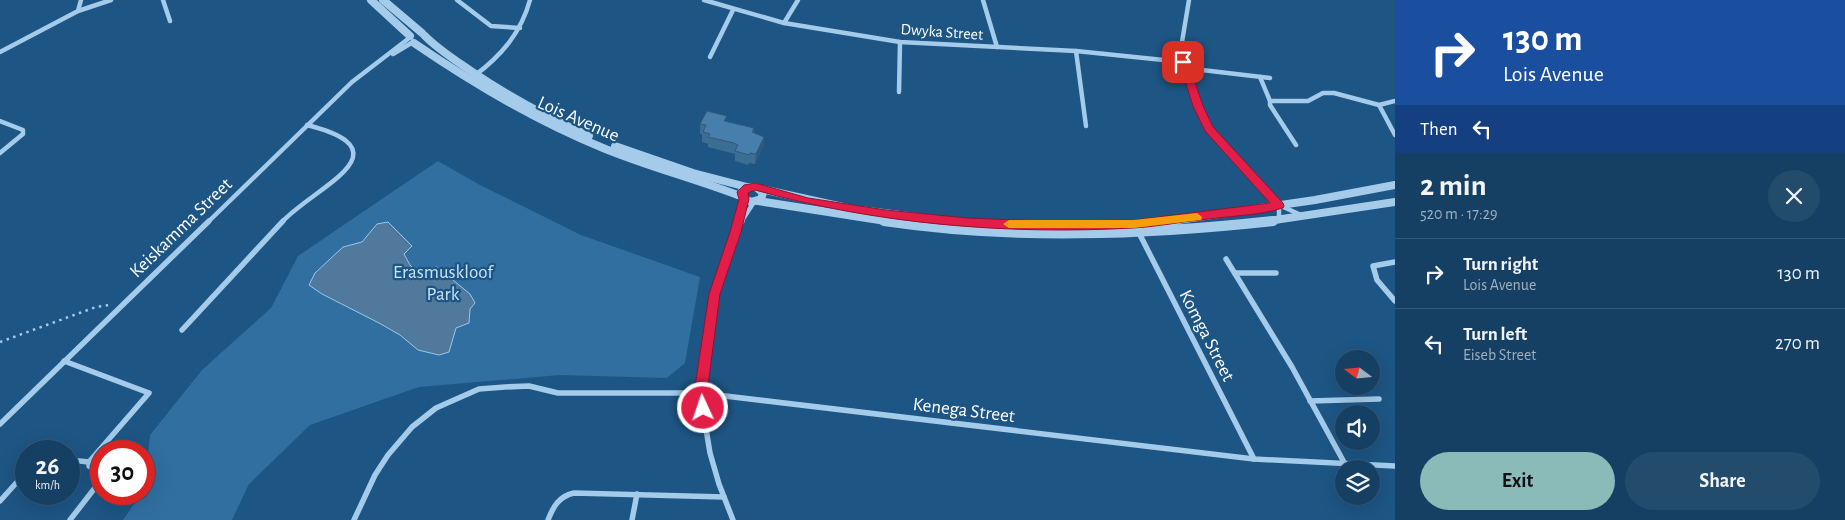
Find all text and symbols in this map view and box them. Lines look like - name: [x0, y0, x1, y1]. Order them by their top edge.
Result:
- icon: right: [1420, 20, 1485, 85]
- street label: Dwyka Street: [900, 21, 984, 44]
- text: 130 m: [1503, 22, 1582, 57]
- pin: [1162, 41, 1204, 83]
- icon: arrive: [1169, 48, 1197, 76]
- text: Lois Avenue: [1503, 63, 1604, 85]
- street label: Lois Avenue: [535, 93, 622, 146]
- icon: left: [1468, 115, 1496, 143]
- text: Then: [1420, 120, 1458, 139]
- button: close: [1768, 170, 1820, 222]
- text: 2 min: [1420, 171, 1487, 201]
- street label: Keiskamma Street: [126, 175, 236, 281]
- text: 520 m · 17:29: [1420, 206, 1497, 222]
- text: Turn right: [1463, 255, 1538, 274]
- icon: right: [1420, 260, 1448, 288]
- park label: Erasmuskloof Park: [393, 263, 494, 304]
- text: 130 m: [1777, 264, 1820, 283]
- text: Lois Avenue: [1463, 277, 1536, 293]
- street label: Komga Street: [1176, 287, 1238, 385]
- text: Turn left: [1463, 325, 1527, 344]
- icon: left: [1420, 330, 1448, 358]
- text: 270 m: [1775, 334, 1820, 353]
- text: Eiseb Street: [1463, 347, 1536, 363]
- north arrow: [1335, 350, 1380, 395]
- map controls: [1335, 350, 1380, 505]
- position arrow: [676, 381, 728, 433]
- street label: Kenega Street: [912, 395, 1016, 426]
- button: sound: [1335, 405, 1380, 450]
- speed limit sign: 30: [90, 440, 155, 505]
- button: Exit: [1420, 452, 1615, 510]
- button: Share: [1625, 452, 1820, 510]
- text: 26: [36, 454, 59, 479]
- button: layers: [1335, 460, 1380, 505]
- text: km/h: [35, 479, 60, 491]

